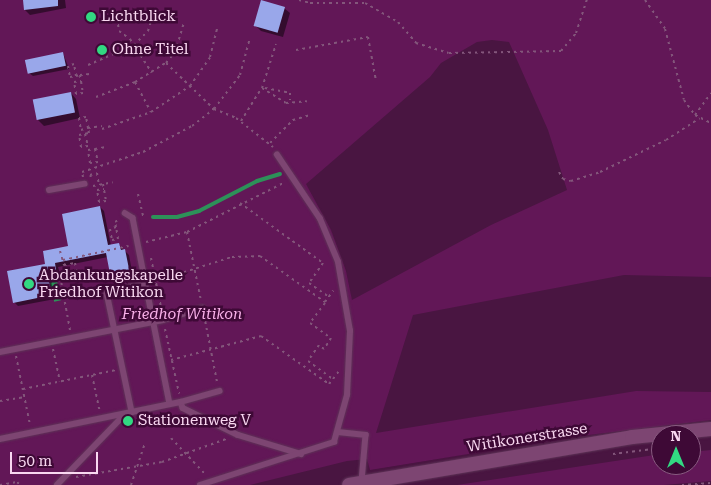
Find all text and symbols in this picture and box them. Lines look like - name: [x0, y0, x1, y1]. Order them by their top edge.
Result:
- place label: Lichtblick: [101, 8, 176, 26]
- marker: Lichtblick: [85, 11, 97, 23]
- place label: Ohne Titel: [112, 41, 188, 59]
- marker: Ohne Titel: [96, 44, 108, 56]
- place label: Abdankungskapelle Friedhof Witikon: [39, 266, 183, 301]
- marker: Abdankungskapelle Friedhof Witikon: [23, 278, 35, 290]
- park label: Friedhof Witikon: [122, 306, 242, 324]
- place label: Stationenweg V: [138, 412, 251, 430]
- marker: Stationenweg V: [122, 415, 134, 427]
- street label: Witikonerstrasse: [465, 420, 589, 456]
- north arrow: [651, 425, 701, 475]
- text: N: [671, 428, 681, 444]
- scale bar: [12, 442, 100, 474]
- text: 50 m: [18, 452, 52, 470]

